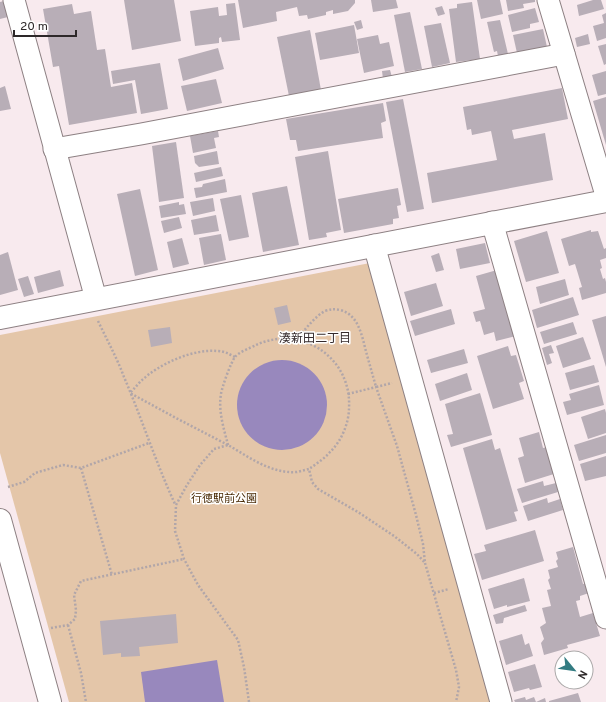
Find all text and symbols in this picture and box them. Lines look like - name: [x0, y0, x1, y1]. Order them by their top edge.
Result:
- scale bar: [14, 12, 76, 38]
- text: 20 m: [20, 19, 48, 35]
- district label: 湊新田二丁目: [279, 331, 351, 347]
- park label: 行徳駅前公園: [191, 492, 257, 506]
- north arrow: [554, 650, 594, 690]
- text: N: [574, 668, 590, 681]

